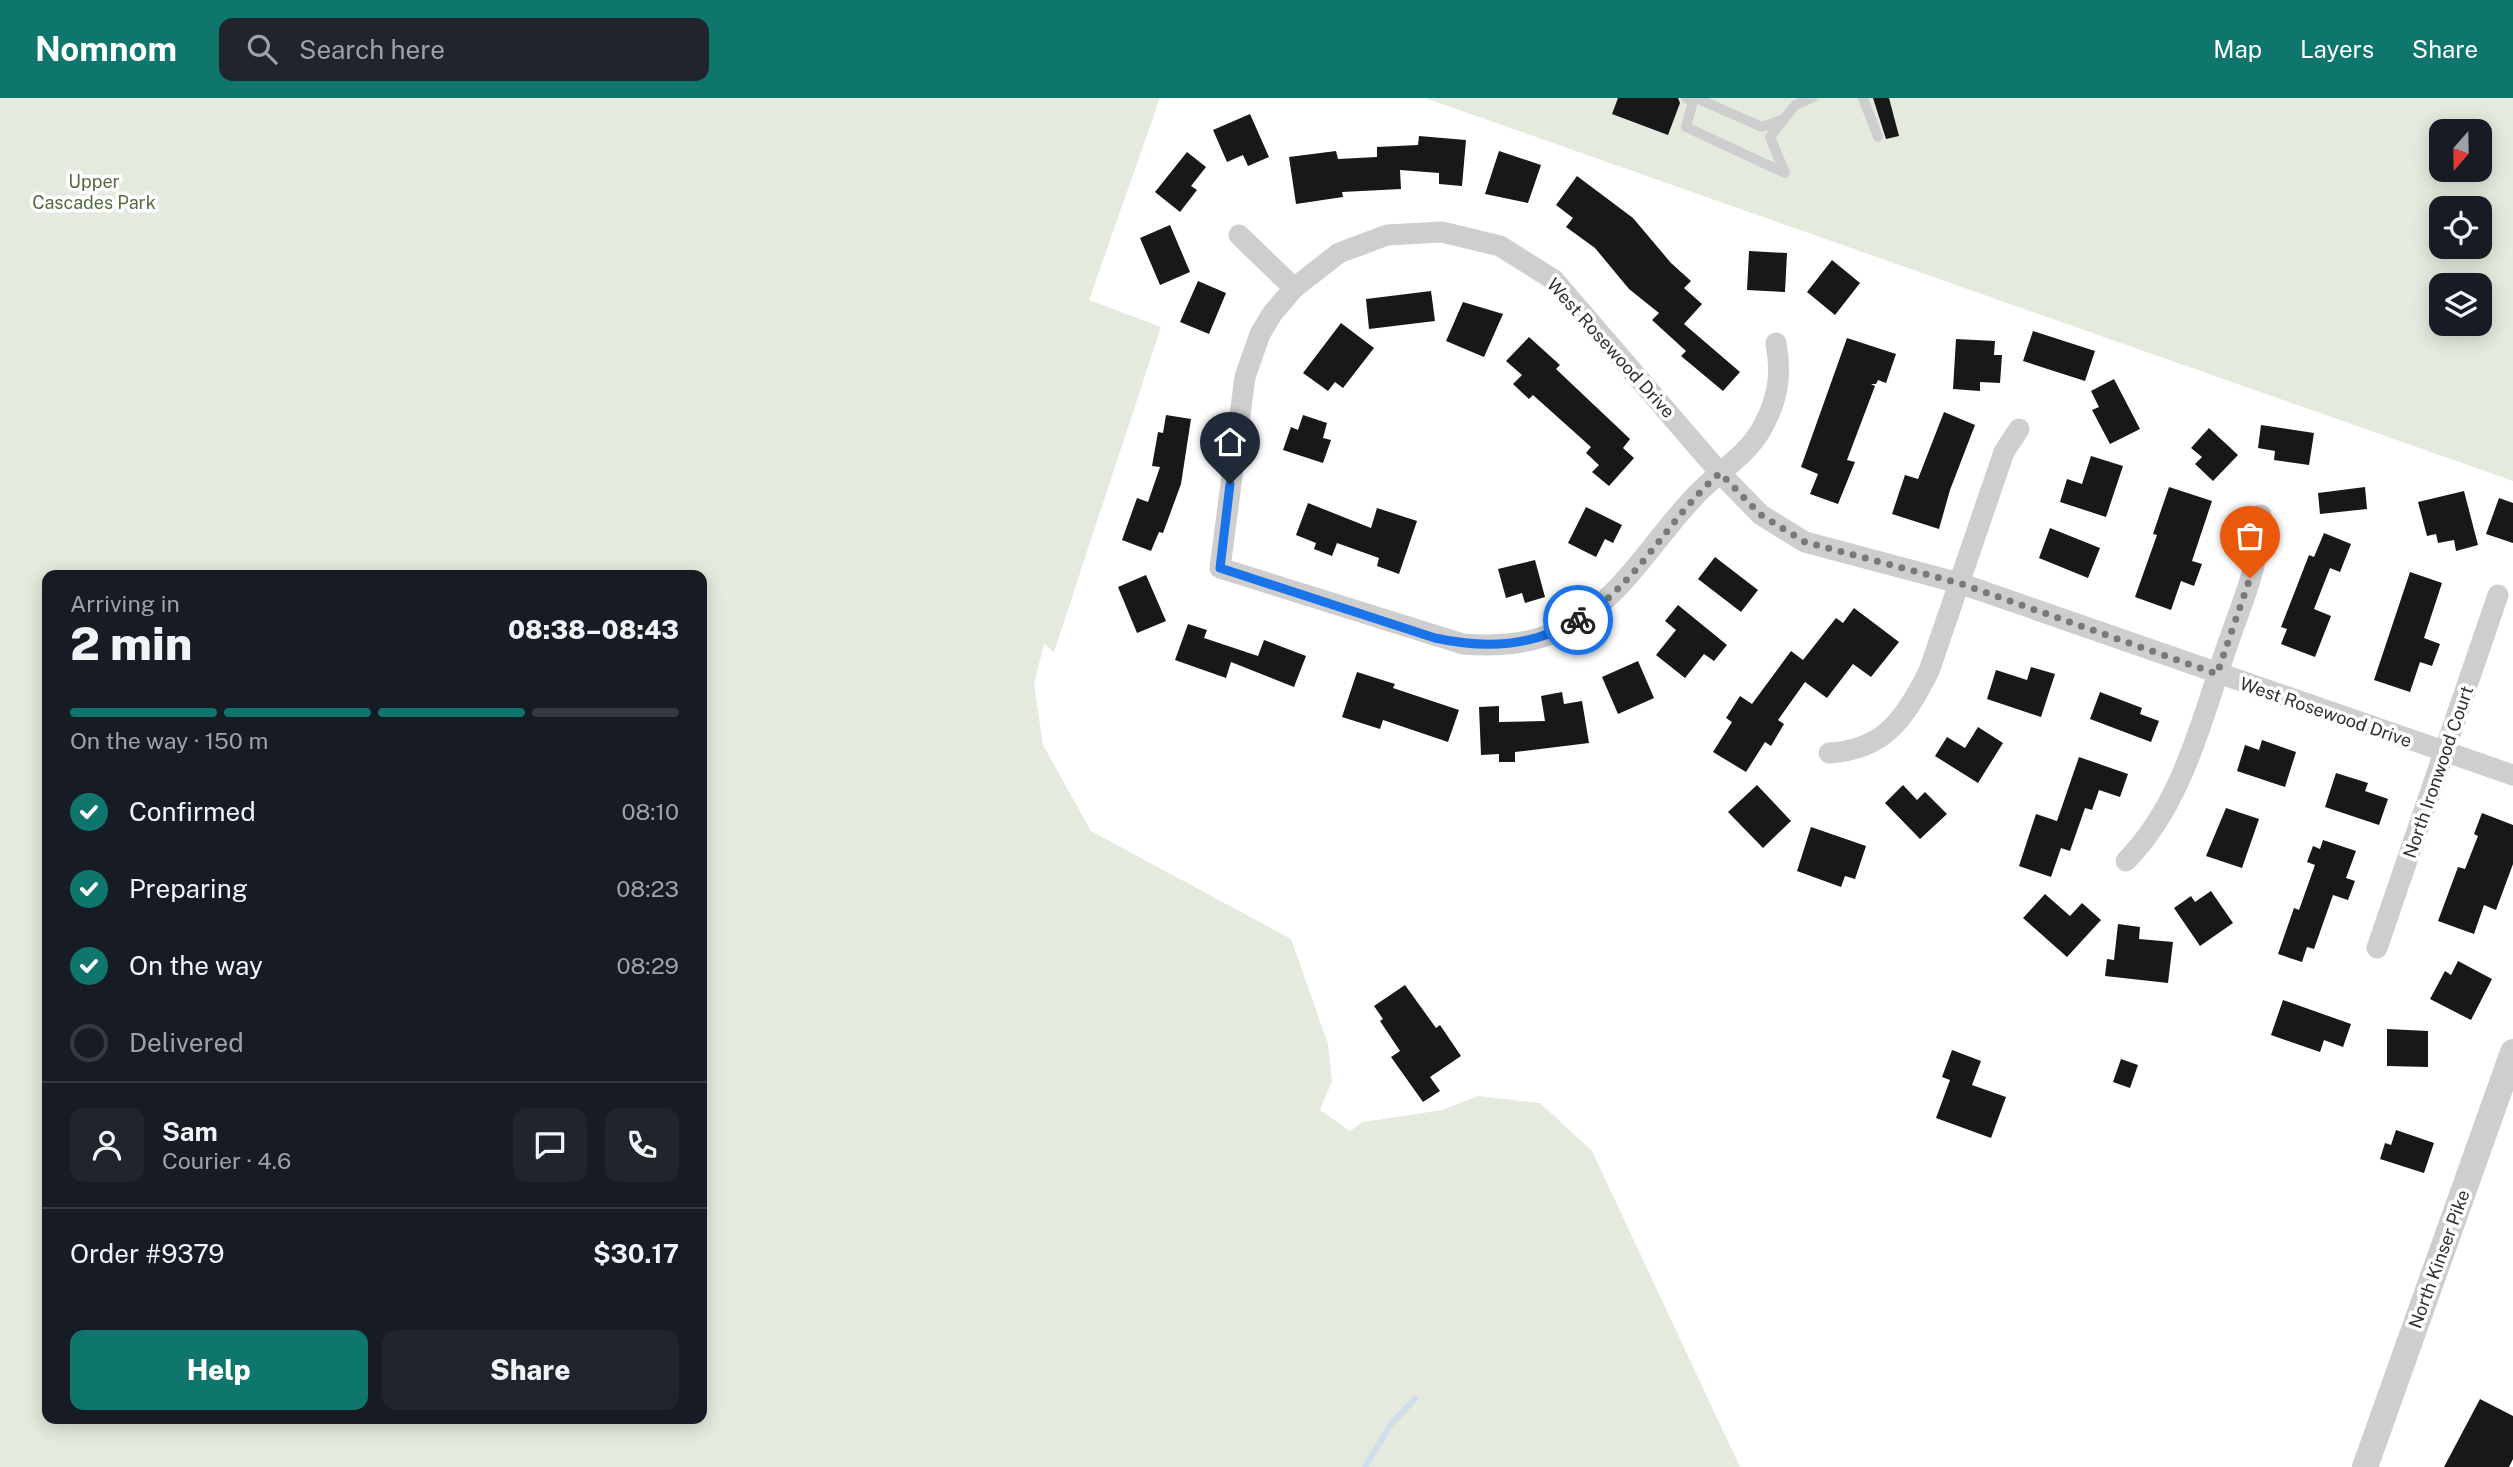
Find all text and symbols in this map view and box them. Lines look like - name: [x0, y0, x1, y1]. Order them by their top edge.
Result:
- search box: [219, 18, 709, 81]
- text: Nomnom: [35, 30, 177, 68]
- icon: search: [243, 30, 281, 68]
- text: Search here: [299, 34, 445, 65]
- text: Map: [2213, 35, 2262, 63]
- text: Layers: [2300, 35, 2374, 63]
- text: Share: [2412, 35, 2478, 63]
- north arrow: [2429, 119, 2492, 182]
- map controls: [2429, 119, 2492, 336]
- park label: Upper Cascades Park: [32, 171, 156, 213]
- button: locate: [2429, 196, 2492, 259]
- button: layers: [2429, 273, 2492, 336]
- street label: West Rosewood Drive: [1543, 274, 1679, 422]
- pin: [1200, 412, 1260, 484]
- icon: home: [1211, 423, 1249, 461]
- pin: [2220, 506, 2280, 578]
- icon: bag: [2231, 517, 2269, 555]
- courier: [1543, 585, 1613, 655]
- text: Arriving in: [70, 590, 180, 617]
- icon: bike: [1559, 601, 1597, 639]
- text: 08:38–08:43: [508, 614, 679, 645]
- text: 2 min: [70, 616, 192, 670]
- street label: West Rosewood Drive: [2237, 673, 2415, 751]
- street label: North Ironwood Court: [2399, 683, 2477, 861]
- text: On the way · 150 m: [70, 727, 268, 754]
- icon: check: [70, 793, 108, 831]
- text: Confirmed: [129, 796, 256, 827]
- text: 08:10: [622, 798, 679, 825]
- icon: check: [70, 870, 108, 908]
- text: Preparing: [129, 873, 248, 904]
- text: 08:23: [616, 875, 679, 902]
- icon: check: [70, 947, 108, 985]
- text: On the way: [129, 950, 263, 981]
- text: 08:29: [616, 952, 679, 979]
- text: Delivered: [129, 1027, 244, 1058]
- button: person: [70, 1108, 144, 1182]
- button: chat: [513, 1108, 587, 1182]
- button: phone: [605, 1108, 679, 1182]
- text: Sam: [162, 1116, 218, 1147]
- text: Courier · 4.6: [162, 1147, 291, 1174]
- street label: North Kinser Pike: [2404, 1187, 2474, 1331]
- text: Order #9379: [70, 1238, 225, 1269]
- text: $30.17: [593, 1238, 679, 1269]
- button: Help: [70, 1330, 368, 1410]
- button: Share: [382, 1330, 679, 1410]

